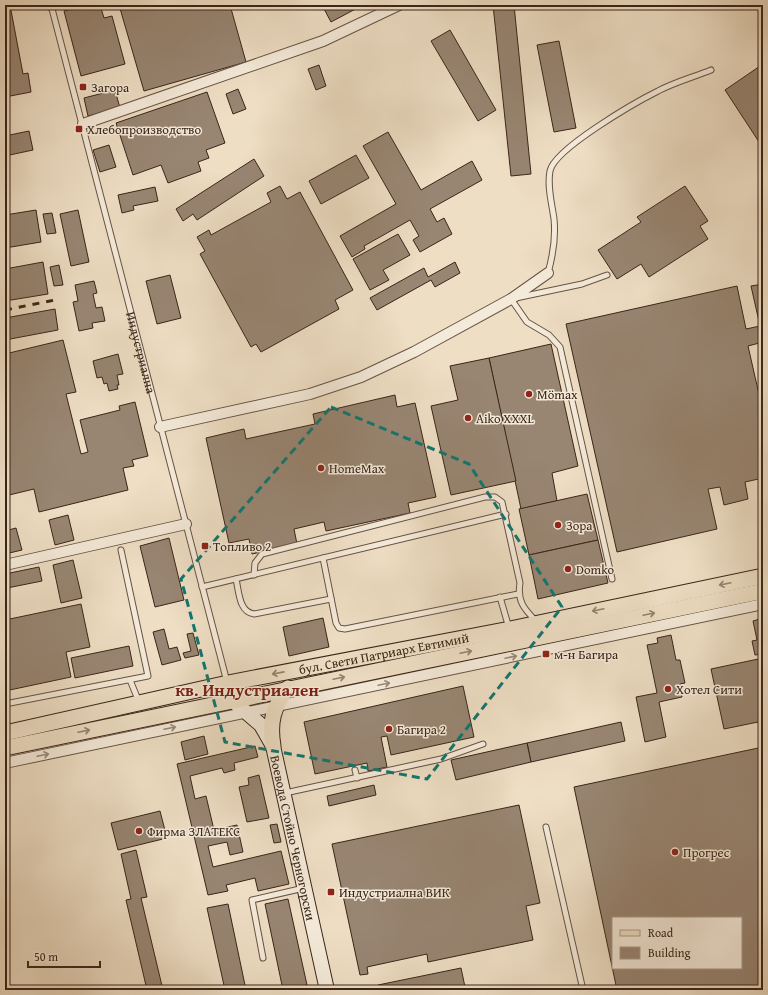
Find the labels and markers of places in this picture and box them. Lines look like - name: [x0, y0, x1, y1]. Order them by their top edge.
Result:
- place label: Загора: [91, 78, 130, 97]
- marker: Загора: [78, 82, 88, 92]
- place label: Хлебопроизводство: [87, 120, 201, 139]
- marker: Хлебопроизводство: [74, 124, 84, 134]
- place label: Mömax: [537, 385, 578, 404]
- marker: Mömax: [524, 389, 534, 399]
- place label: Aiko XXXL: [476, 409, 535, 428]
- marker: Aiko XXXL: [463, 413, 473, 423]
- place label: HomeMax: [329, 459, 385, 478]
- marker: HomeMax: [316, 463, 326, 473]
- place label: Зора: [566, 516, 593, 535]
- marker: Зора: [553, 520, 563, 530]
- place label: Топливо 2: [213, 537, 271, 556]
- marker: Топливо 2: [200, 541, 210, 551]
- place label: Domko: [576, 560, 614, 579]
- marker: Domko: [563, 564, 573, 574]
- place label: м-н Багира: [554, 645, 619, 664]
- marker: м-н Багира: [541, 649, 551, 659]
- place label: Хотел Сити: [676, 680, 742, 699]
- marker: Хотел Сити: [663, 684, 673, 694]
- place label: Багира 2: [397, 720, 446, 739]
- marker: Багира 2: [384, 724, 394, 734]
- place label: Фирма ЗЛАТЕКС: [147, 822, 240, 841]
- marker: Фирма ЗЛАТЕКС: [134, 826, 144, 836]
- place label: Прогрес: [683, 843, 730, 862]
- marker: Прогрес: [670, 847, 680, 857]
- place label: Индустриална ВИК: [339, 883, 450, 902]
- marker: Индустриална ВИК: [326, 887, 336, 897]

